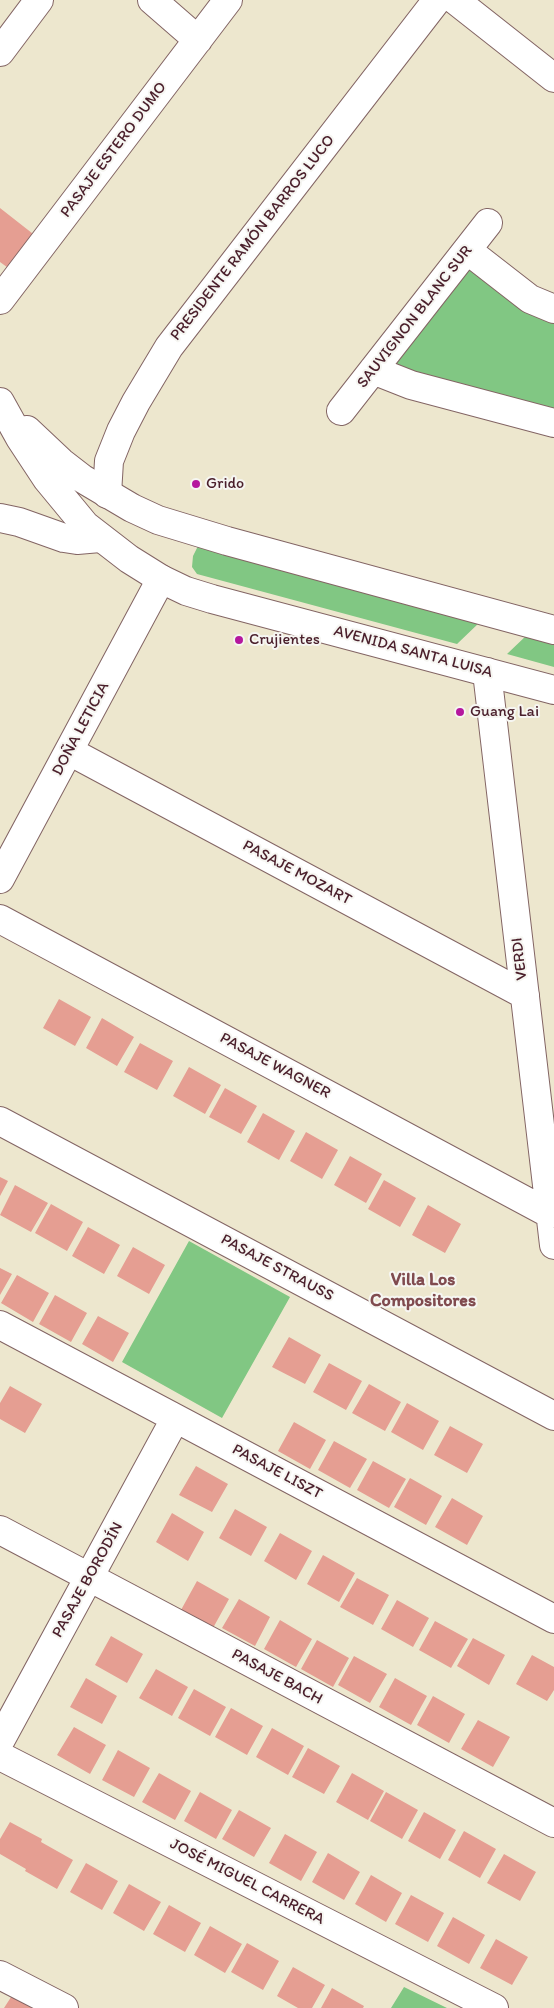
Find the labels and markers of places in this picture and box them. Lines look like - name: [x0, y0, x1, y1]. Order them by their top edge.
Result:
- place label: Grido: [206, 474, 244, 494]
- marker: Grido: [190, 478, 202, 490]
- place label: Crujientes: [249, 630, 320, 650]
- marker: Crujientes: [233, 634, 245, 646]
- place label: Guang Lai: [470, 702, 539, 722]
- marker: Guang Lai: [454, 706, 466, 718]

